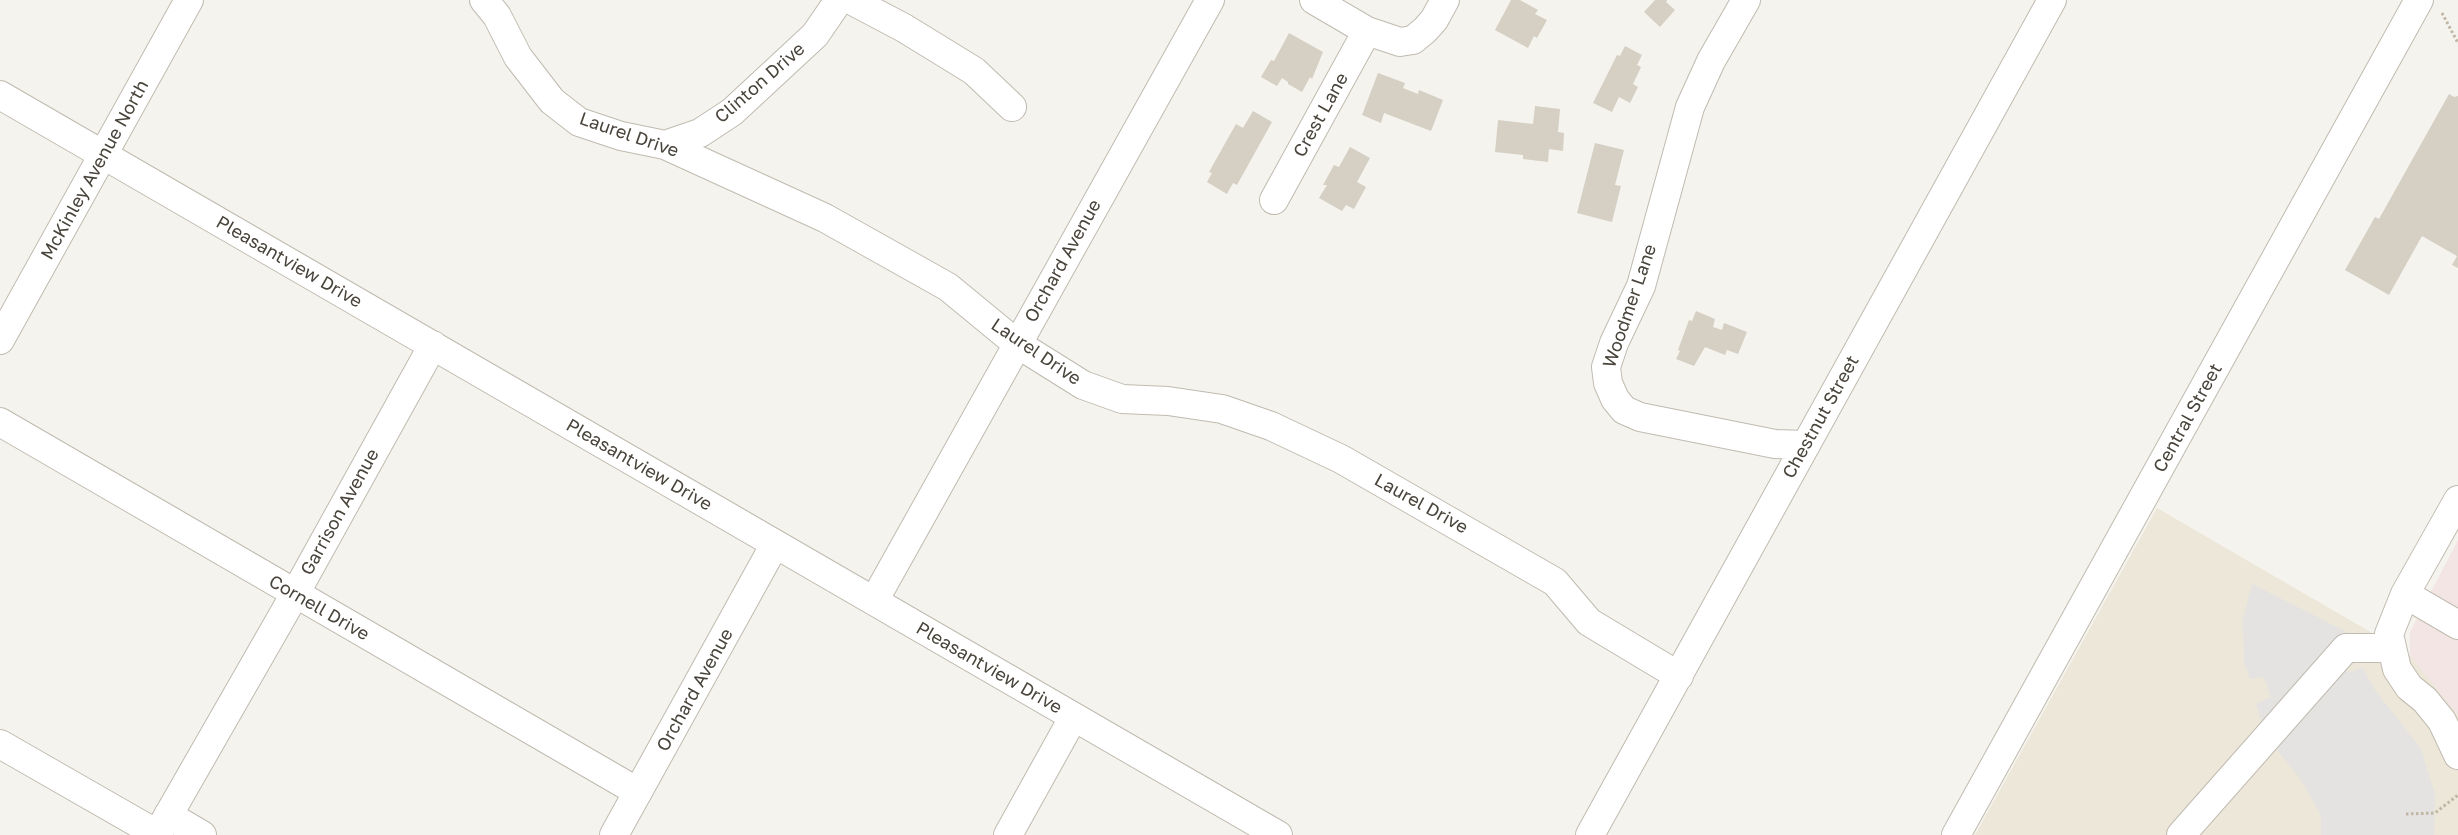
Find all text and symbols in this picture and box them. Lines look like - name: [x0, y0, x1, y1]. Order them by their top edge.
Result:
- street label: Clinton Drive: [711, 38, 809, 128]
- street label: Crest Lane: [1289, 69, 1353, 161]
- street label: McKinley Avenue North: [37, 76, 153, 264]
- street label: Laurel Drive: [576, 108, 682, 162]
- street label: Orchard Avenue: [1020, 196, 1106, 326]
- street label: Pleasantview Drive: [212, 211, 366, 313]
- street label: Woodmer Lane: [1599, 241, 1661, 371]
- street label: Laurel Drive: [987, 314, 1085, 390]
- street label: Chestnut Street: [1778, 352, 1864, 482]
- street label: Central Street: [2149, 360, 2227, 476]
- street label: Pleasantview Drive: [562, 414, 716, 516]
- street label: Garrison Avenue: [296, 445, 384, 579]
- street label: Laurel Drive: [1370, 469, 1472, 539]
- street label: Cornell Drive: [265, 571, 373, 645]
- street label: Pleasantview Drive: [912, 617, 1066, 719]
- street label: Orchard Avenue: [652, 625, 738, 755]

